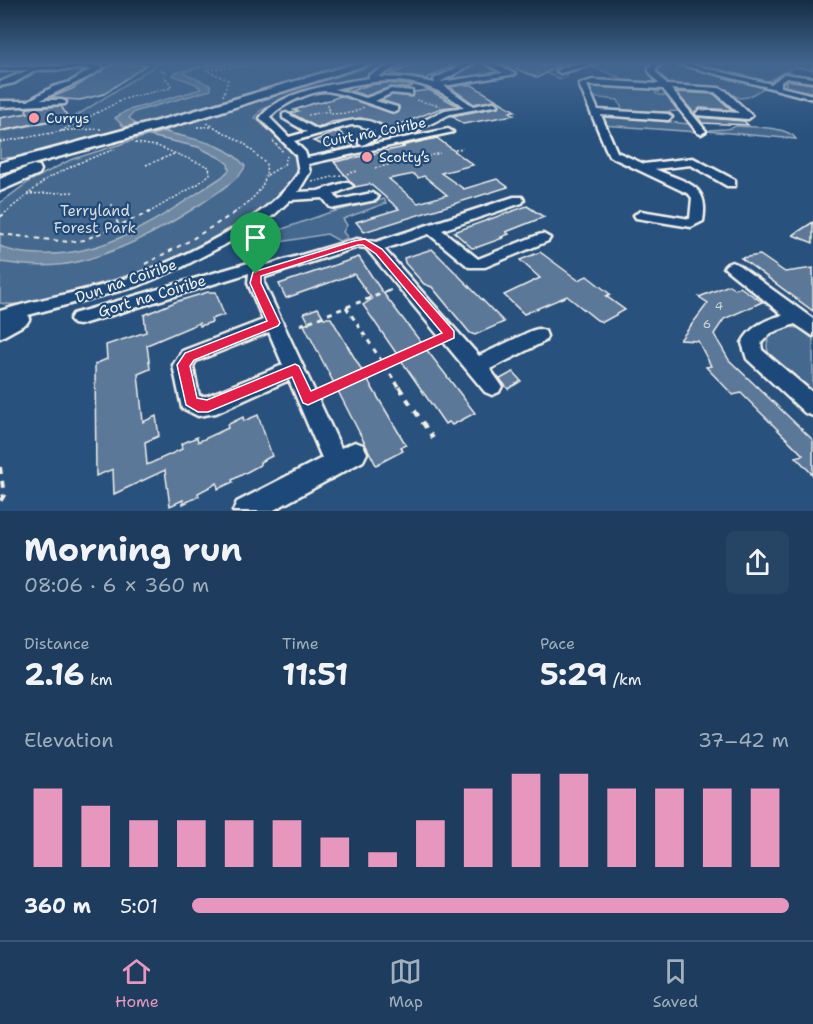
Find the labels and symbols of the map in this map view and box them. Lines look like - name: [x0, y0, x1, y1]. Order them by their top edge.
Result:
- place label: Currys: [46, 109, 90, 127]
- marker: Currys: [27, 111, 41, 125]
- street label: Cuirt na Coiribe: [321, 113, 428, 151]
- place label: Scotty’s: [379, 148, 430, 166]
- marker: Scotty’s: [360, 150, 374, 164]
- park label: Terryland Forest Park: [54, 201, 136, 238]
- pin: [230, 212, 281, 274]
- street label: Dun na Coiribe: [73, 254, 179, 308]
- street label: Gort na Coiribe: [96, 270, 208, 322]
- house number: 4: [715, 298, 723, 314]
- house number: 6: [703, 316, 711, 332]

